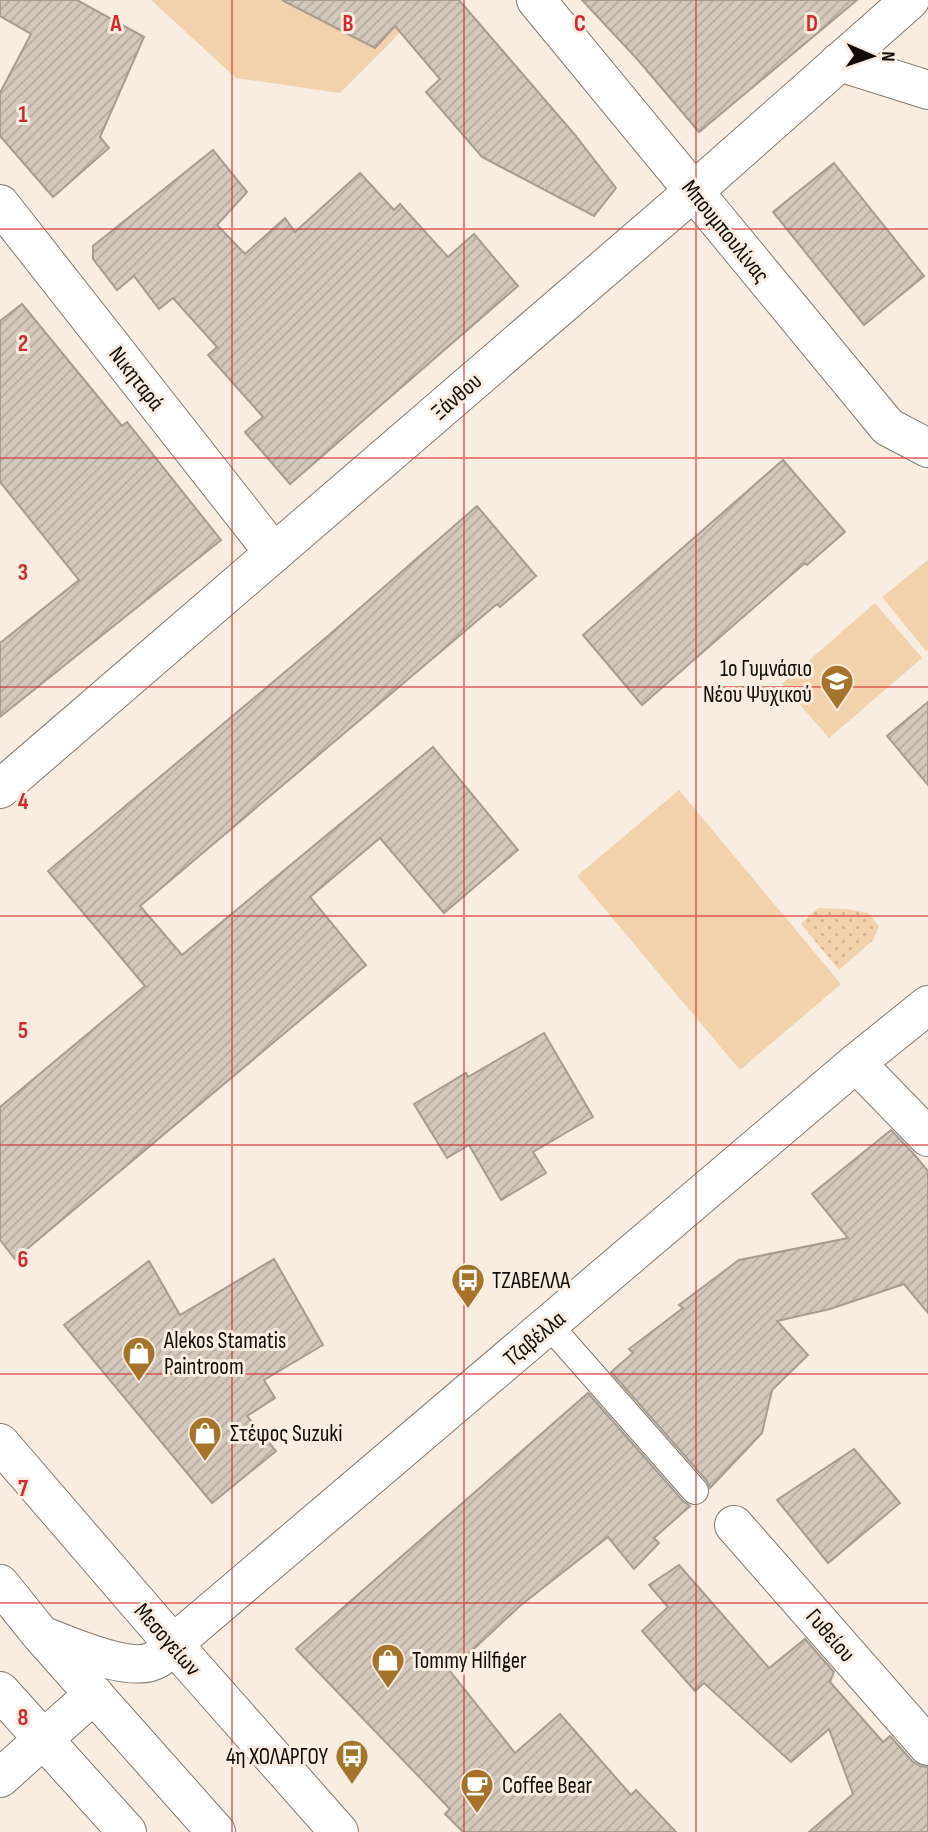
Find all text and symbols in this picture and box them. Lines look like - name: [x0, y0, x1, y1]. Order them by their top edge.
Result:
- text: A: [110, 10, 123, 38]
- text: B: [343, 10, 354, 38]
- text: C: [574, 10, 586, 38]
- text: D: [806, 10, 818, 38]
- north arrow: [837, 21, 907, 91]
- text: N: [876, 51, 899, 62]
- text: 1: [18, 101, 28, 129]
- street label: Μπουμπουλίνας: [675, 174, 775, 289]
- text: 2: [18, 330, 28, 358]
- street label: Νικηταρά: [103, 341, 170, 416]
- street label: Ξάνθου: [426, 367, 488, 426]
- text: 3: [18, 559, 28, 587]
- place label: 1ο Γυμνάσιο Νέου Ψυχικού: [703, 655, 812, 709]
- school or university icon: 1ο Γυμνάσιο Νέου Ψυχικού: [818, 662, 856, 711]
- text: 4: [18, 788, 29, 816]
- text: 5: [18, 1017, 28, 1045]
- text: 6: [18, 1246, 28, 1274]
- bus stop icon: ΤΖΑΒΕΛΛΑ: [449, 1261, 487, 1310]
- place label: ΤΖΑΒΕΛΛΑ: [492, 1267, 570, 1295]
- street label: Τζαβέλλα: [498, 1305, 572, 1373]
- place label: Alekos Stamatis Paintroom: [163, 1327, 286, 1381]
- shop icon: Alekos Stamatis Paintroom: [120, 1334, 158, 1383]
- shop icon: Στέφος Suzuki: [186, 1414, 224, 1463]
- place label: Στέφος Suzuki: [230, 1420, 342, 1448]
- text: 7: [18, 1475, 28, 1503]
- street label: Μεσογείων: [128, 1597, 207, 1682]
- street label: Γυθείου: [800, 1603, 861, 1668]
- shop icon: Tommy Hilfiger: [369, 1641, 407, 1690]
- place label: Tommy Hilfiger: [412, 1647, 527, 1675]
- text: 8: [18, 1704, 29, 1732]
- bus stop icon: 4η ΧΟΛΑΡΓΟΥ: [333, 1737, 371, 1786]
- place label: 4η ΧΟΛΑΡΓΟΥ: [226, 1743, 328, 1771]
- cafe icon: Coffee Bear: [458, 1766, 496, 1815]
- place label: Coffee Bear: [502, 1772, 593, 1800]

